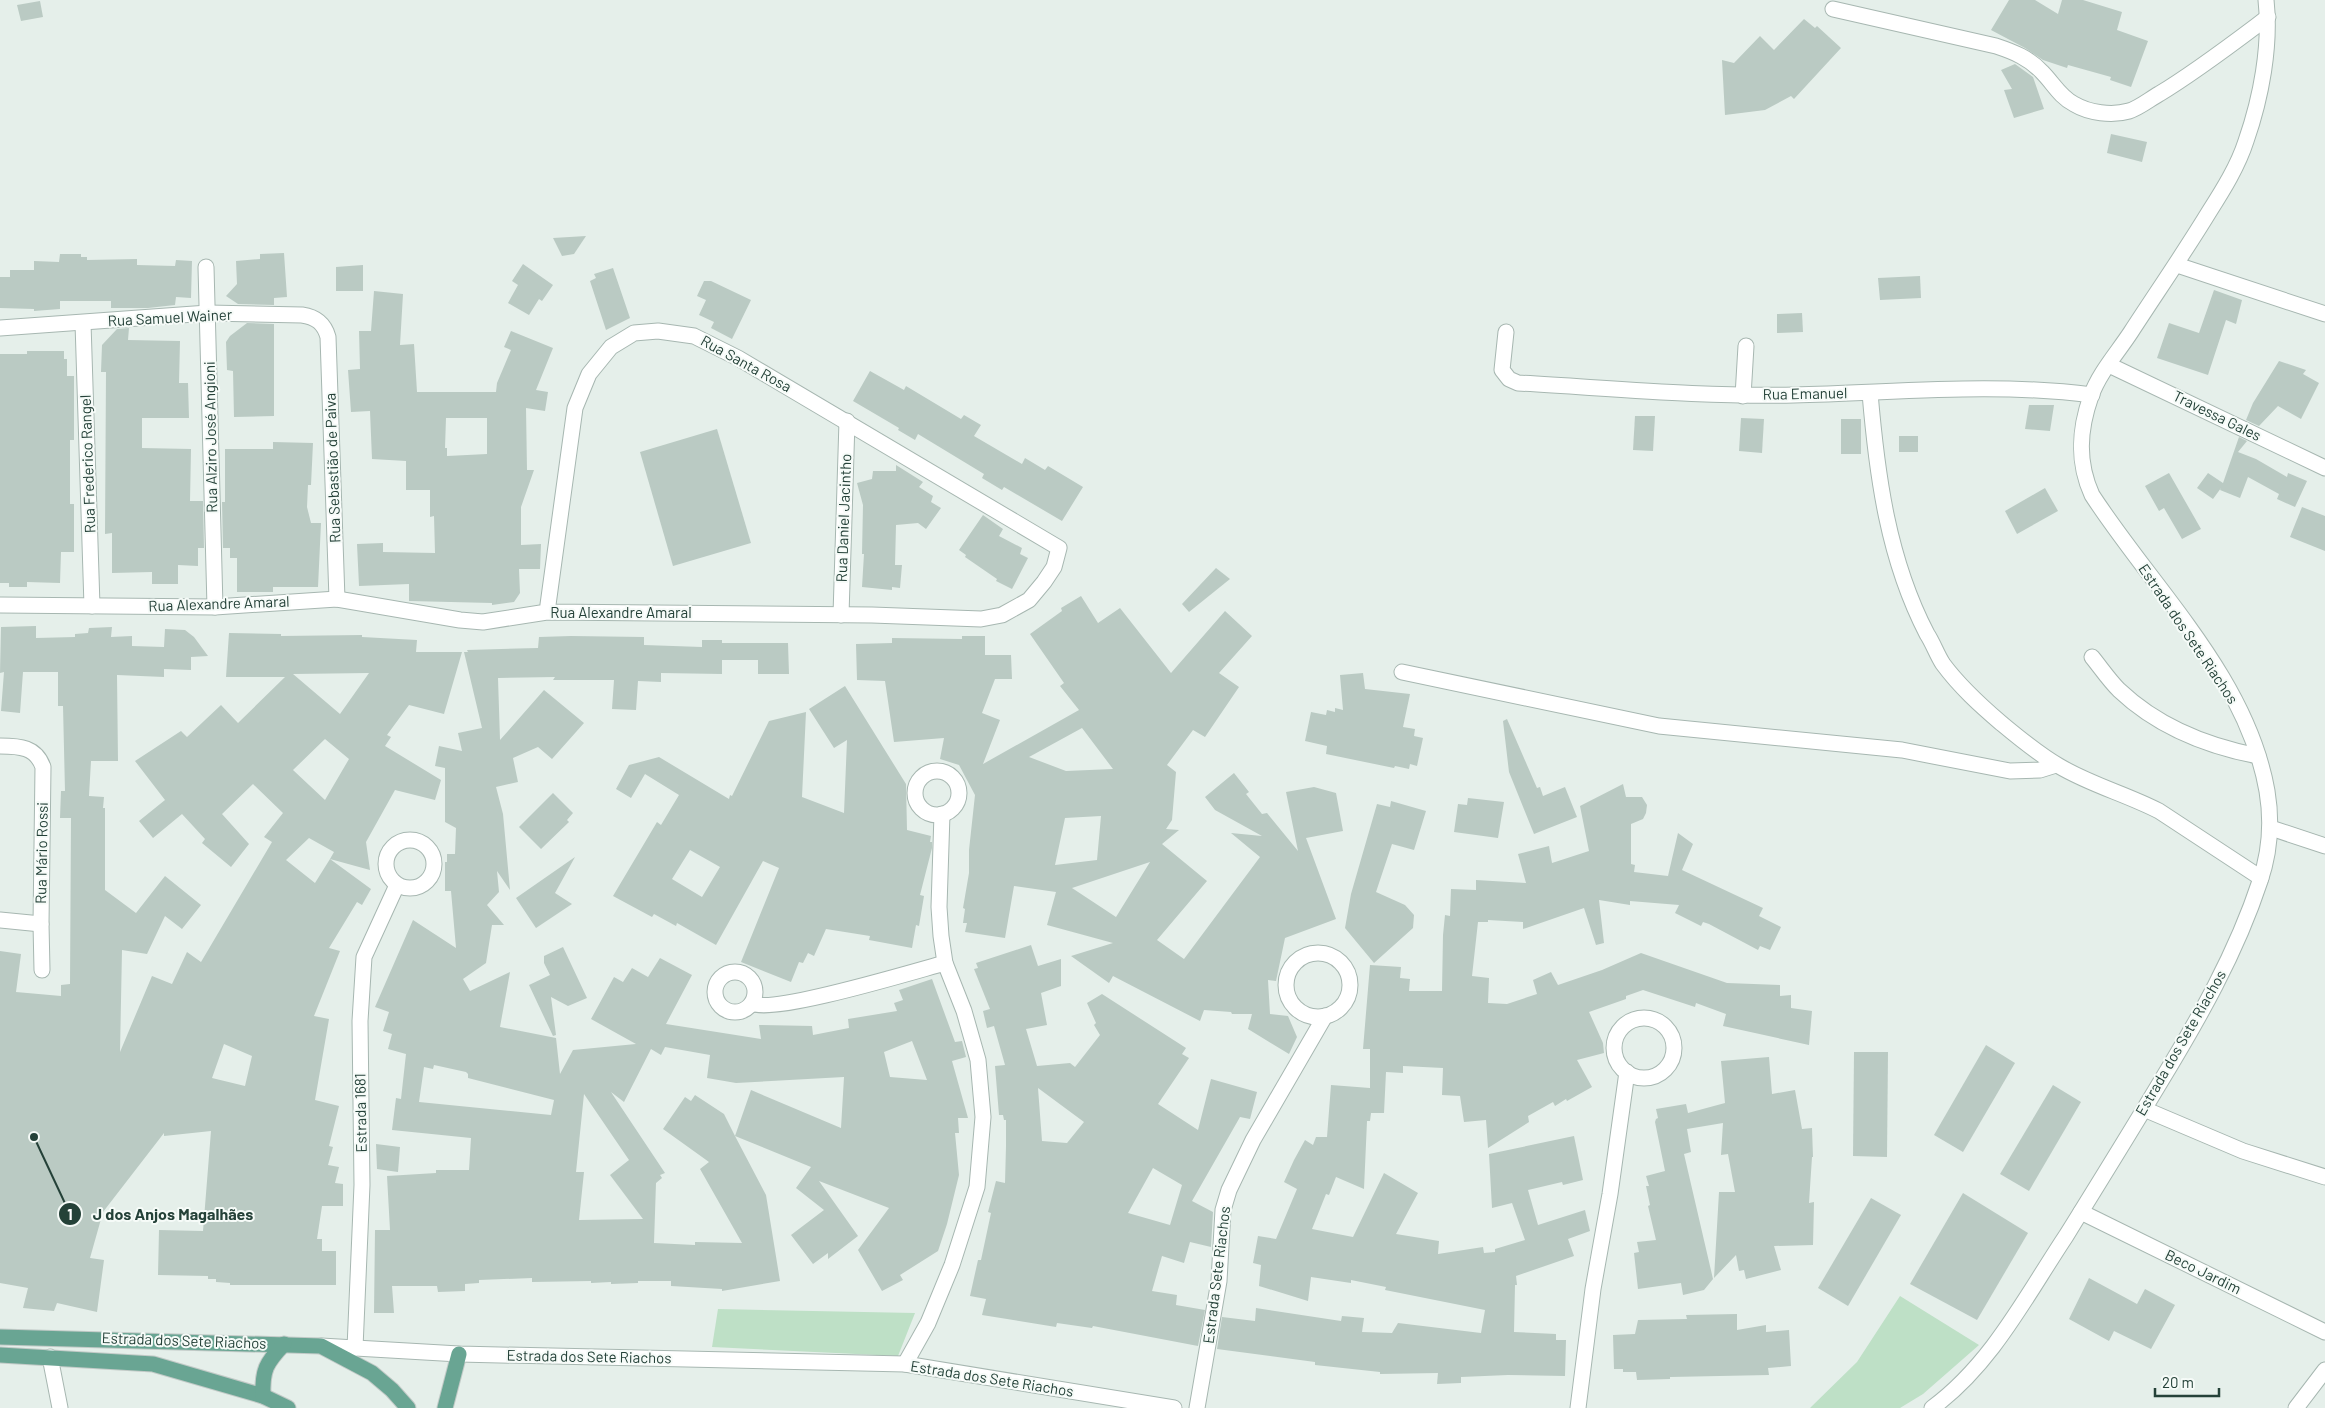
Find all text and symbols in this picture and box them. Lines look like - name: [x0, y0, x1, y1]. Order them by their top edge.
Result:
- street label: Rua Samuel Wainer: [107, 305, 233, 329]
- street label: Rua Santa Rosa: [698, 331, 795, 395]
- street label: Rua Alziro José Angioni: [200, 361, 220, 513]
- street label: Rua Emanuel: [1763, 383, 1847, 403]
- street label: Travessa Gales: [2171, 386, 2264, 444]
- street label: Rua Sebastião de Paiva: [320, 393, 344, 543]
- street label: Rua Frederico Rangel: [76, 395, 98, 534]
- street label: Rua Daniel Jacintho: [832, 453, 854, 583]
- street label: Estrada dos Sete Riachos: [2135, 560, 2242, 707]
- street label: Rua Alexandre Amaral: [148, 592, 290, 614]
- street label: Rua Alexandre Amaral: [550, 603, 692, 621]
- street label: Rua Mário Rossi: [31, 802, 51, 904]
- street label: Estrada dos Sete Riachos: [2131, 967, 2229, 1118]
- street label: Estrada 1681: [350, 1073, 370, 1153]
- callout: J dos Anjos Magalhães: [58, 1199, 263, 1230]
- text: J dos Anjos Magalhães: [93, 1204, 253, 1223]
- text: 1: [67, 1205, 73, 1223]
- street label: Estrada Sete Riachos: [1199, 1205, 1233, 1345]
- street label: Beco Jardim: [2162, 1245, 2244, 1297]
- street label: Estrada dos Sete Riachos: [101, 1328, 267, 1352]
- street label: Estrada dos Sete Riachos: [506, 1346, 672, 1366]
- street label: Estrada dos Sete Riachos: [909, 1356, 1075, 1400]
- scale bar: [2155, 1366, 2219, 1398]
- text: 20 m: [2162, 1373, 2194, 1391]

